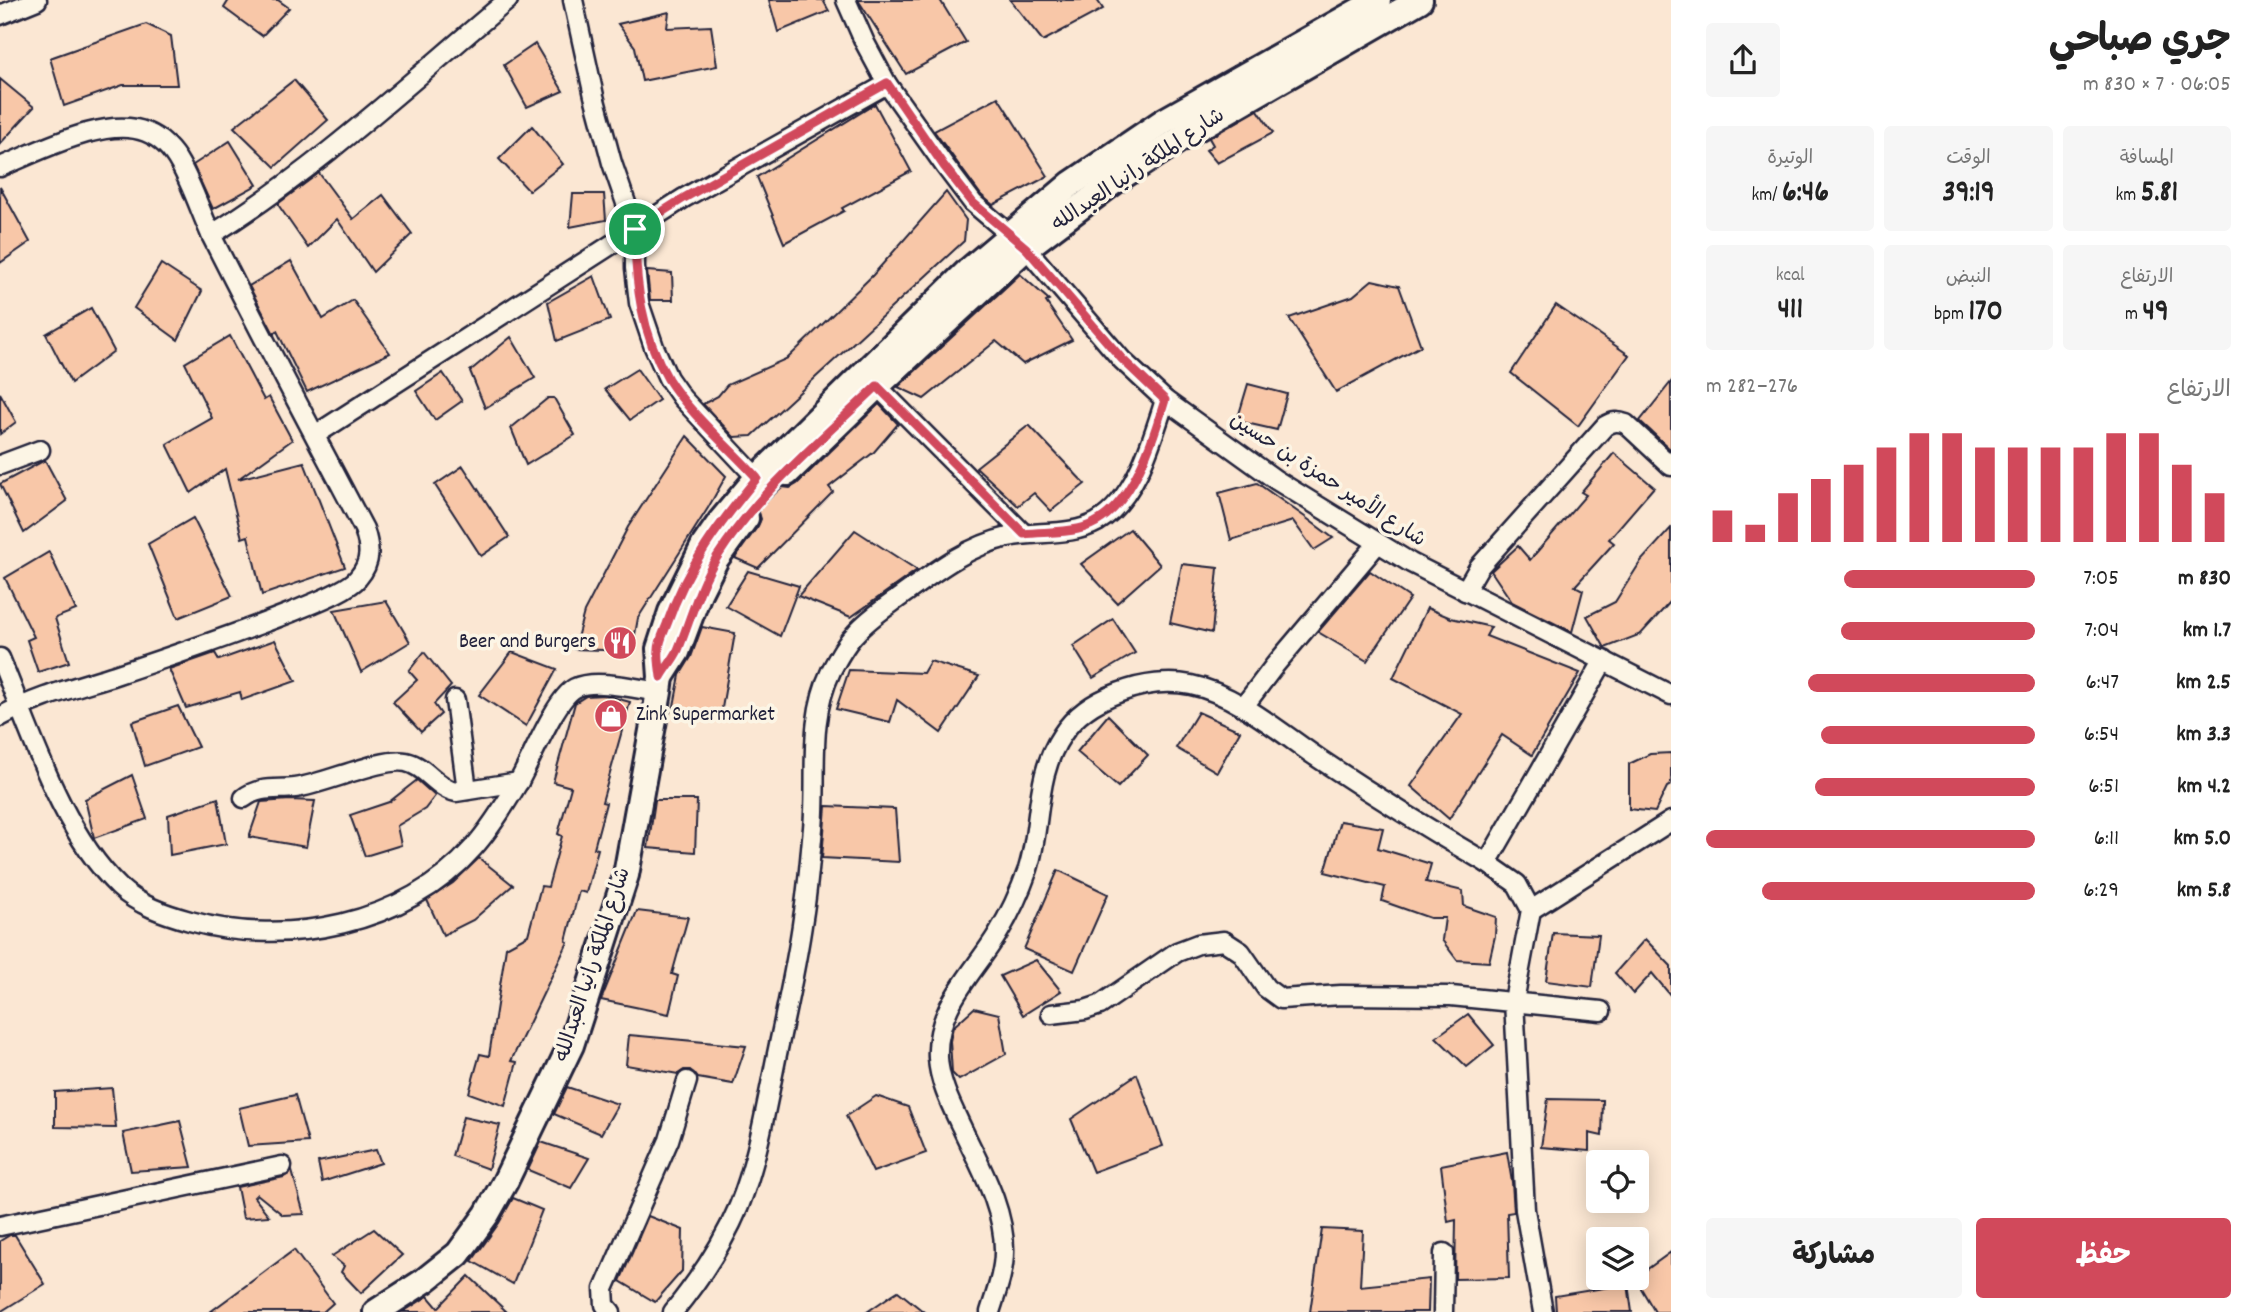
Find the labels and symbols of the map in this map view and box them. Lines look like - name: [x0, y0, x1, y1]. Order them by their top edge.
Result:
- street label: شارع الملكة رانيا العبدالله: [1046, 102, 1232, 240]
- pin: [605, 199, 665, 259]
- street label: شارع الأمير حمزة بن حسين: [1223, 405, 1432, 556]
- restaurant icon: Beer and Burgers: [601, 624, 639, 662]
- place label: Beer and Burgers: [459, 628, 596, 658]
- shop icon: Zink Supermarket: [592, 697, 630, 735]
- place label: Zink Supermarket: [636, 701, 775, 731]
- street label: شارع الملكة رانيا العبدالله: [548, 864, 640, 1066]

